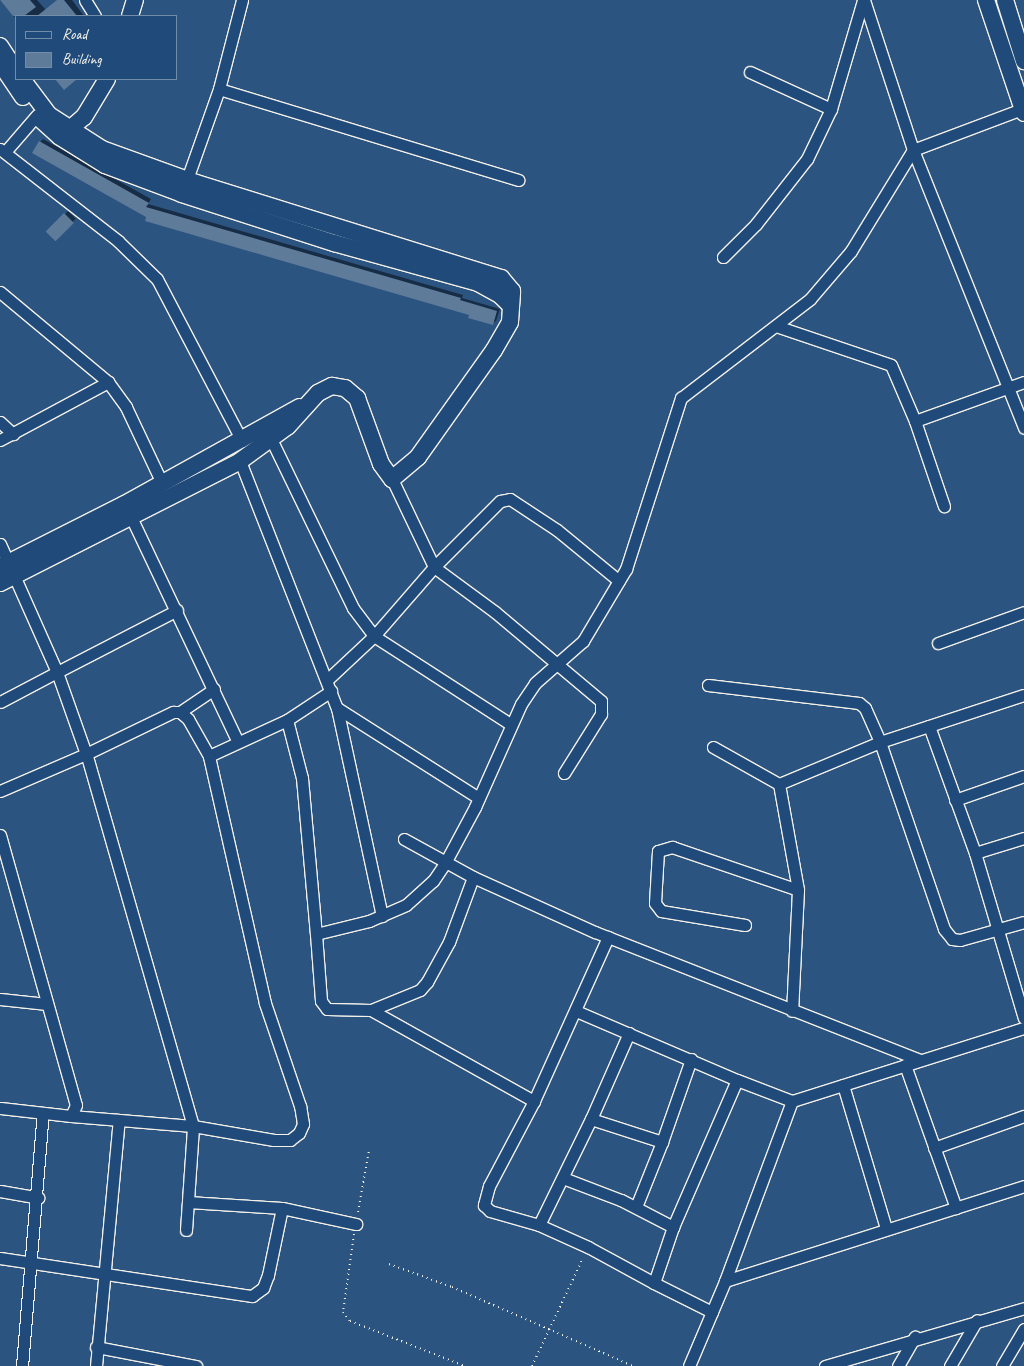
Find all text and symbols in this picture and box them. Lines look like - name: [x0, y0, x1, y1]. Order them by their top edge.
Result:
- legend: [15, 15, 178, 80]
- text: Road: [62, 25, 87, 44]
- text: Building: [62, 50, 101, 69]

